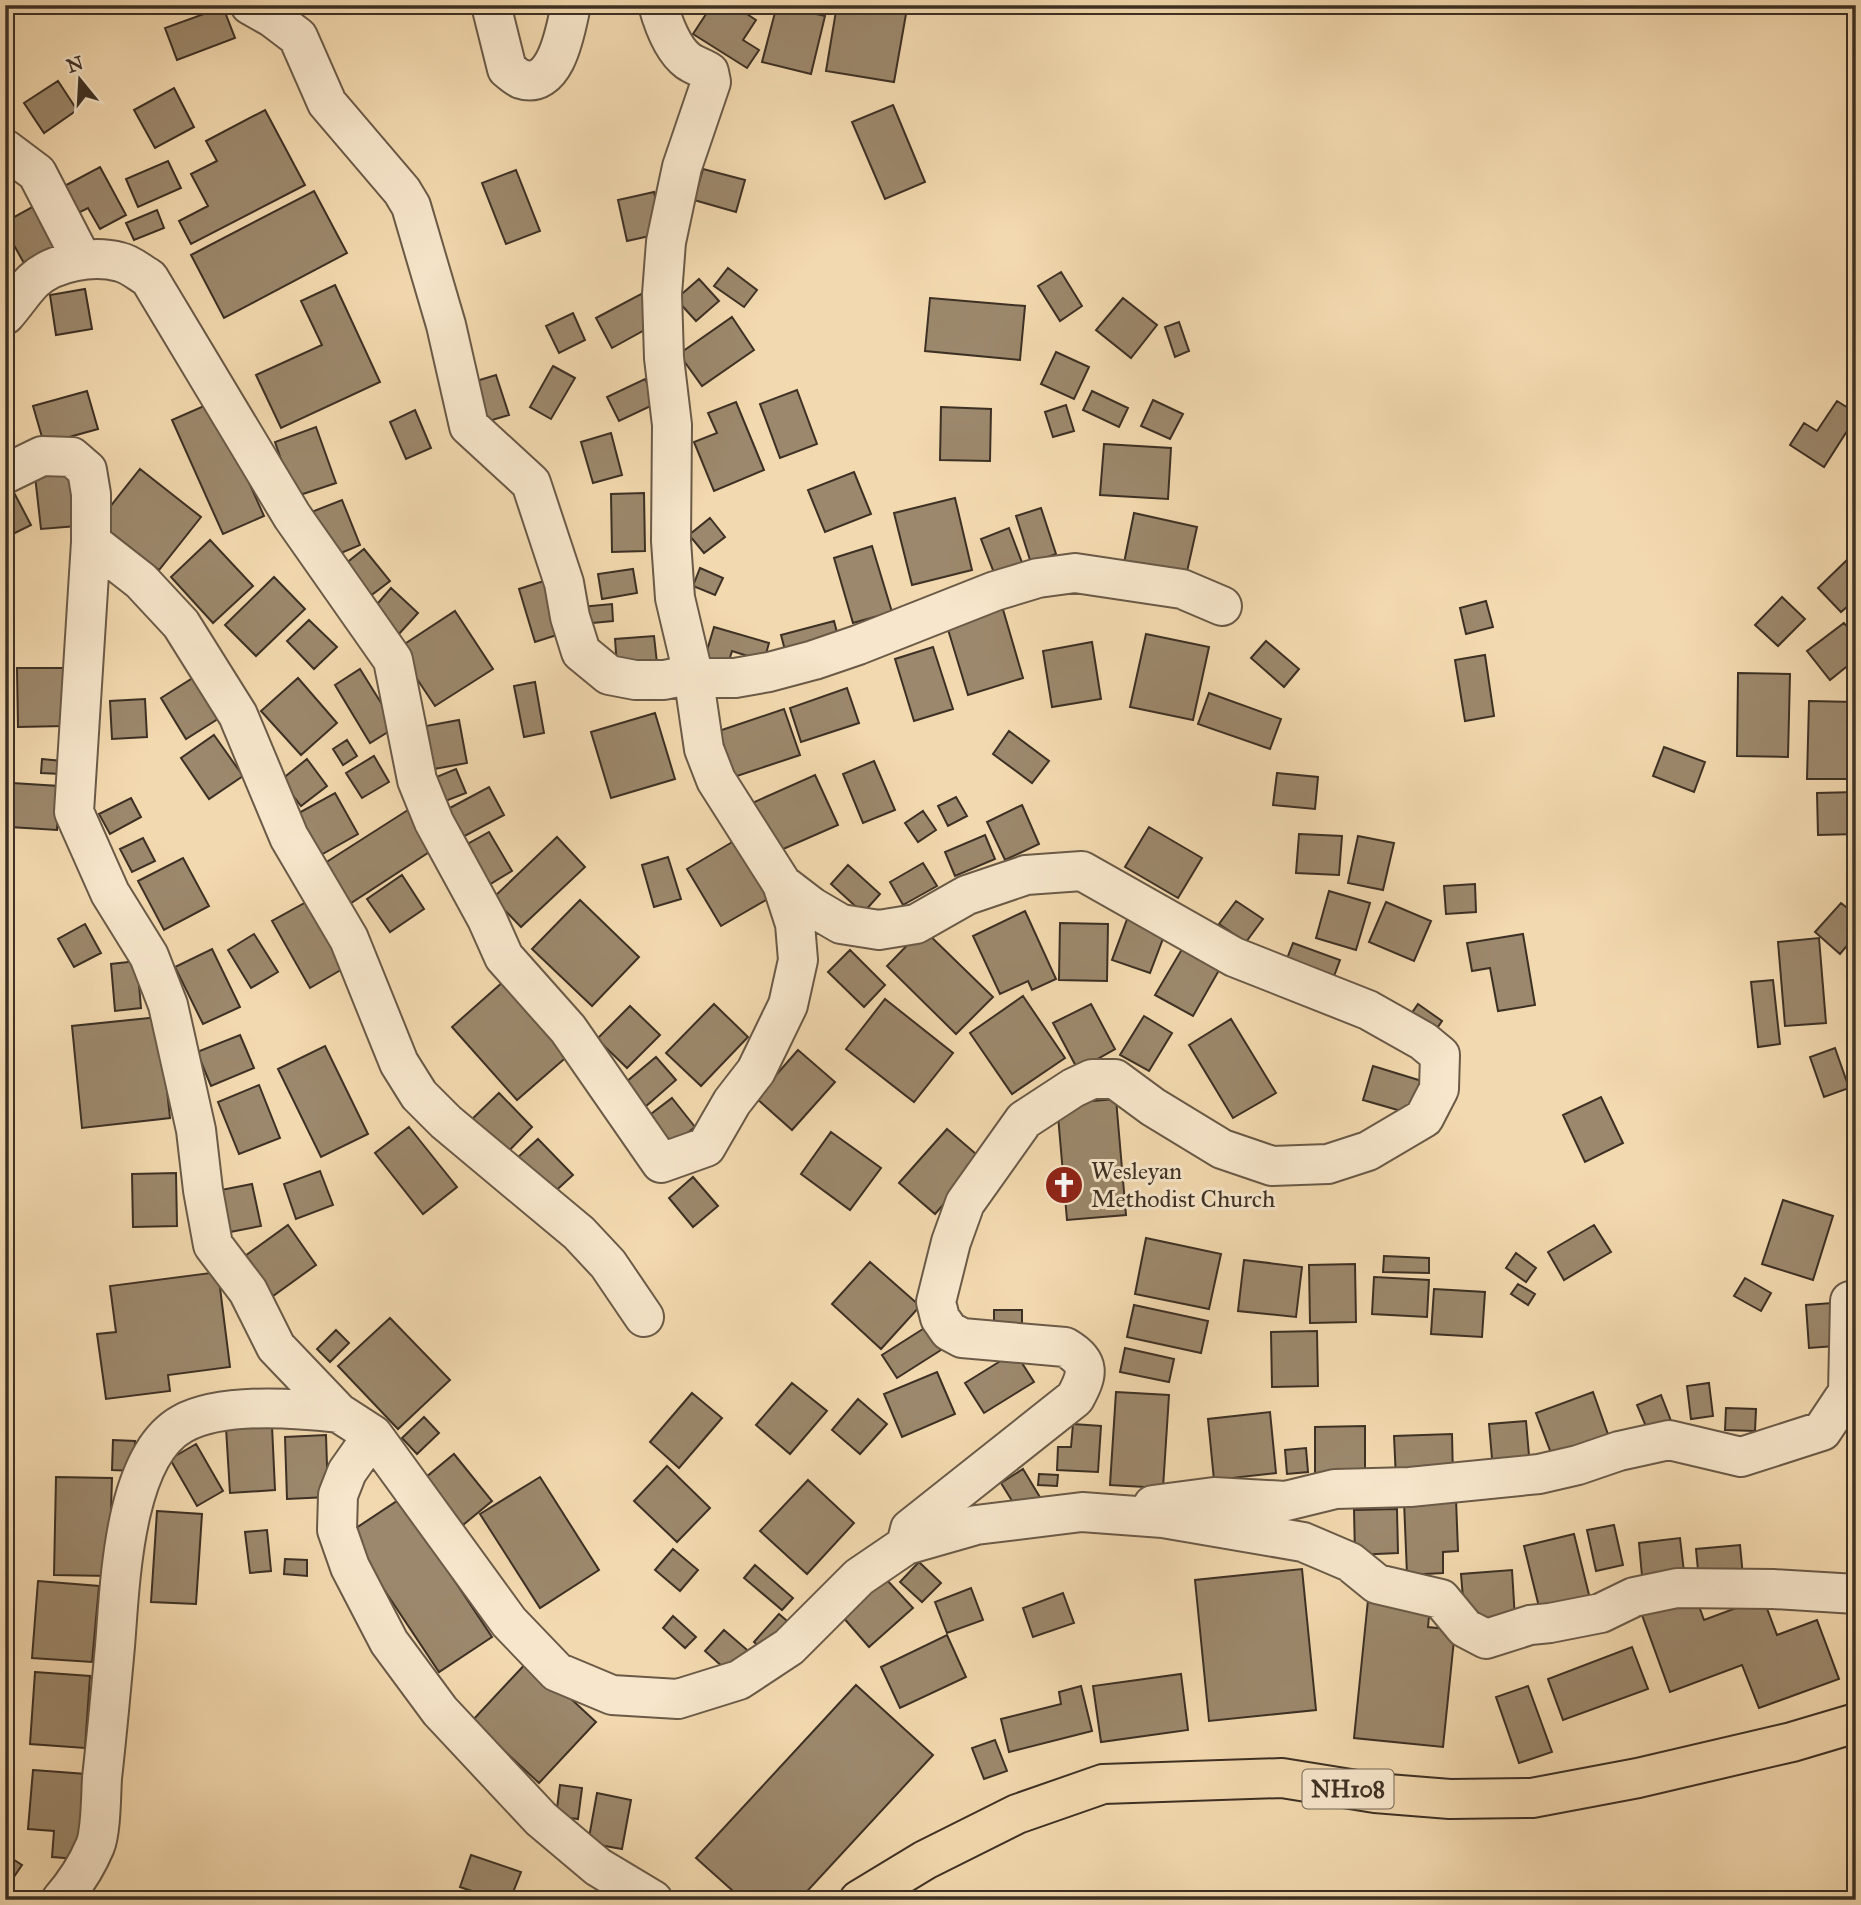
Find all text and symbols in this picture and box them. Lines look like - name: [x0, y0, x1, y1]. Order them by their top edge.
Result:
- north arrow: [46, 46, 116, 116]
- text: N: [64, 51, 86, 78]
- place label: Wesleyan Methodist Church: [1091, 1156, 1275, 1214]
- church icon: Wesleyan Methodist Church: [1043, 1164, 1085, 1206]
- road number: NH108: [1302, 1770, 1394, 1809]

